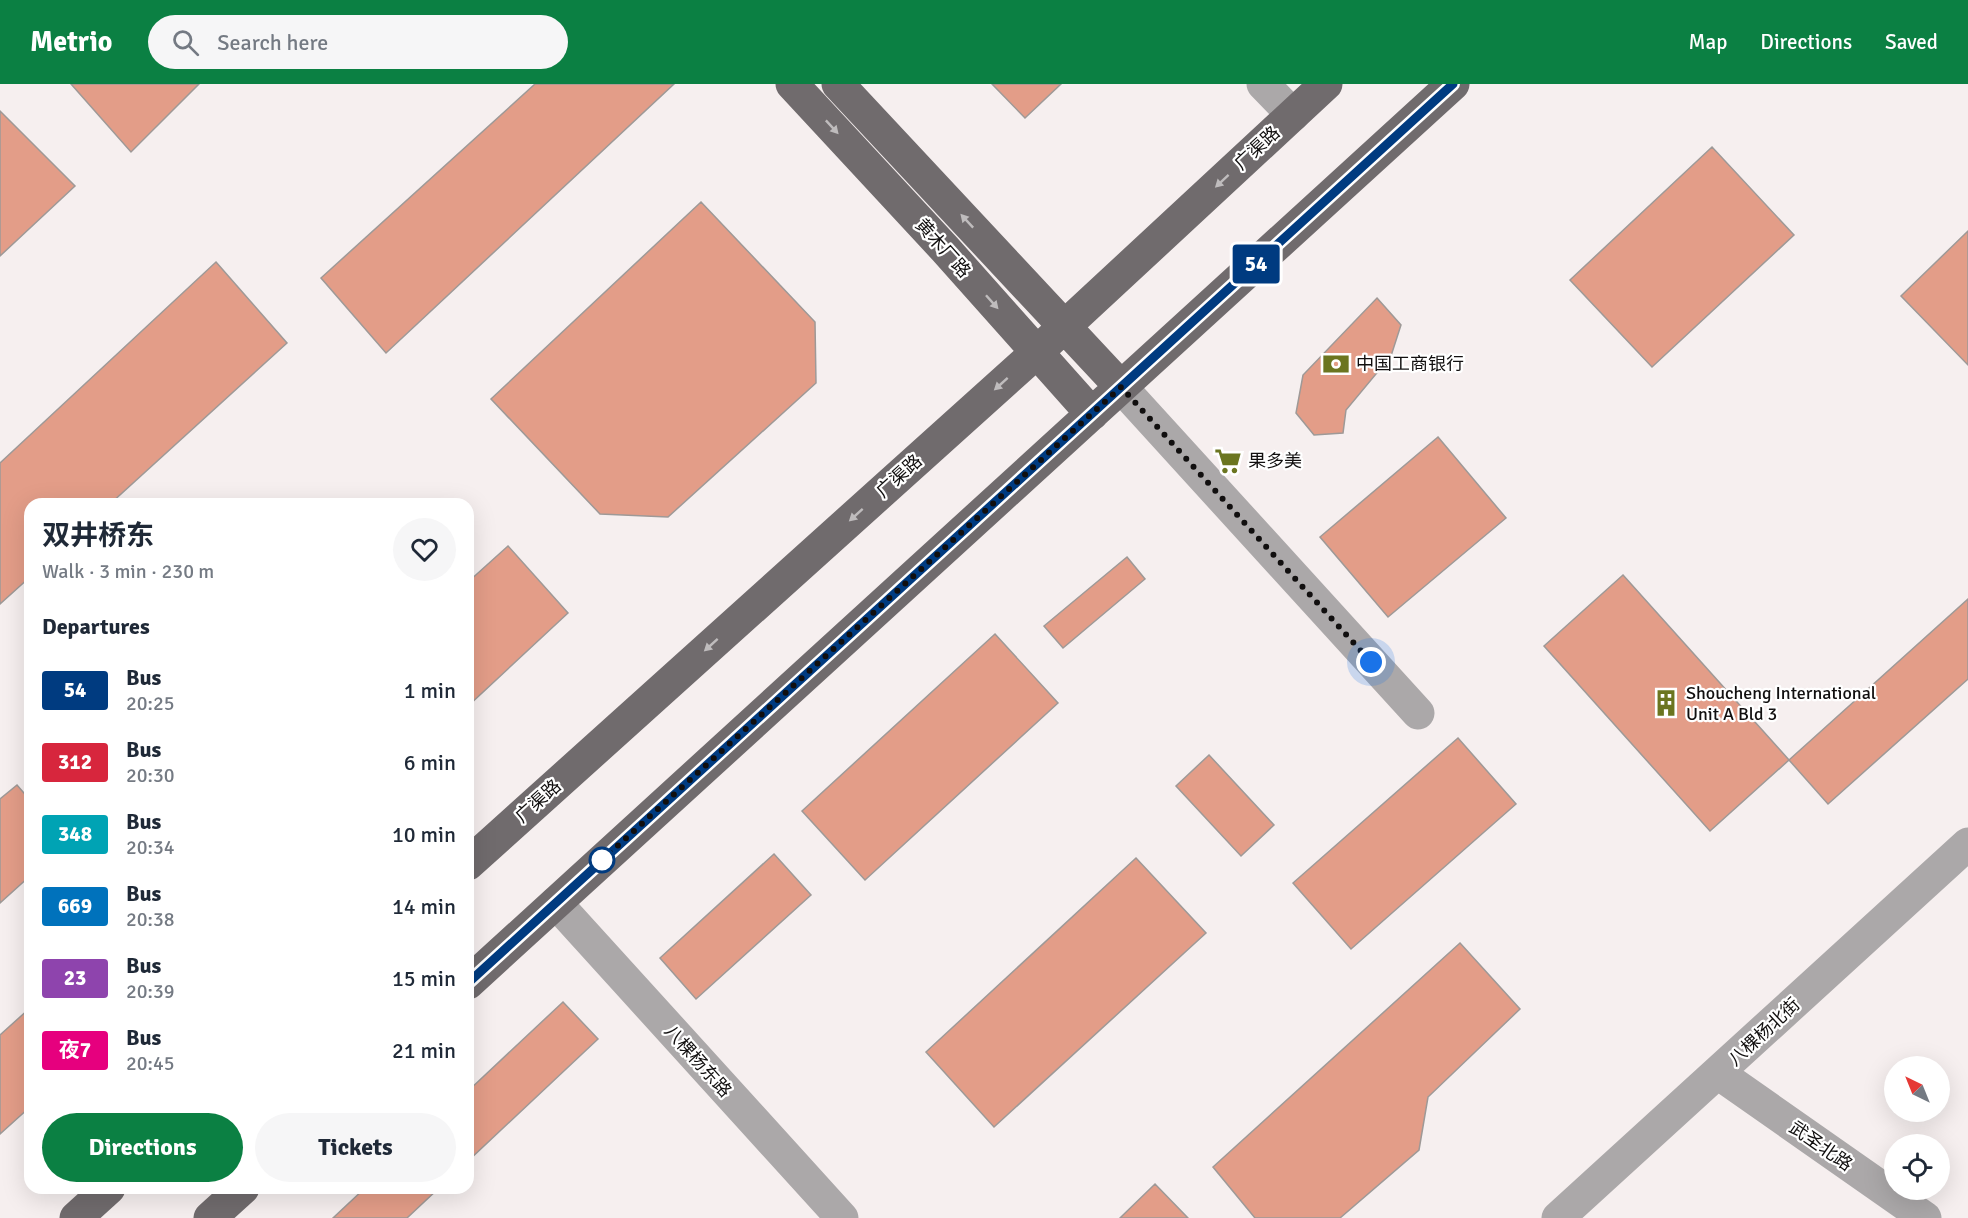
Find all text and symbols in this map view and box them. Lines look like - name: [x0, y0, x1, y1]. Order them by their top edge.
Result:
- search box: [148, 15, 568, 69]
- text: Metrio: [30, 25, 112, 59]
- icon: search: [169, 26, 202, 59]
- text: Search here: [217, 29, 328, 56]
- text: Map: [1689, 29, 1727, 55]
- text: Directions: [1760, 29, 1852, 55]
- text: Saved: [1885, 29, 1938, 55]
- one-way arrow: [825, 119, 838, 134]
- street label: 广渠路: [1230, 122, 1284, 174]
- one-way arrow: [1214, 174, 1229, 188]
- one-way arrow: [960, 213, 974, 228]
- street label: 黄木厂路: [911, 214, 975, 282]
- line badge: 54: [1229, 244, 1283, 284]
- text: 54: [1245, 251, 1267, 277]
- one-way arrow: [985, 294, 998, 309]
- bank icon: 中国工商银行: [1321, 349, 1351, 379]
- place label: 中国工商银行: [1356, 353, 1464, 375]
- one-way arrow: [994, 377, 1009, 390]
- supermarket icon: 果多美: [1213, 446, 1243, 476]
- street label: 广渠路: [872, 450, 926, 502]
- place label: 果多美: [1248, 450, 1302, 472]
- one-way arrow: [849, 508, 864, 521]
- button: heart: [393, 518, 456, 581]
- text: 双井桥东: [42, 519, 154, 553]
- text: Walk · 3 min · 230 m: [42, 559, 214, 584]
- text: Departures: [42, 613, 150, 640]
- one-way arrow: [704, 638, 719, 651]
- your location: [1356, 647, 1386, 677]
- text: Bus: [126, 664, 161, 691]
- text: 54: [64, 677, 86, 703]
- text: 1 min: [404, 677, 456, 704]
- place label: Shoucheng International Unit A Bld 3: [1686, 682, 1876, 725]
- building icon: Shoucheng International Unit A Bld 3: [1651, 688, 1681, 718]
- text: 20:25: [126, 691, 175, 716]
- text: Bus: [126, 736, 161, 763]
- text: 312: [58, 749, 92, 775]
- text: 6 min: [404, 749, 456, 776]
- text: 20:30: [126, 763, 175, 788]
- street label: 广渠路: [511, 775, 565, 827]
- text: Bus: [126, 808, 161, 835]
- text: 348: [58, 821, 92, 847]
- text: 10 min: [392, 821, 456, 848]
- text: 20:34: [126, 835, 175, 860]
- unlabelled marker: [589, 847, 615, 873]
- text: Bus: [126, 880, 161, 907]
- text: 669: [58, 893, 92, 919]
- text: 14 min: [392, 893, 456, 920]
- text: 20:38: [126, 907, 175, 932]
- text: Bus: [126, 952, 161, 979]
- text: 23: [64, 965, 86, 991]
- text: 15 min: [392, 965, 456, 992]
- text: 20:39: [126, 979, 175, 1004]
- street label: 八棵杨北街: [1724, 993, 1804, 1071]
- street label: 八棵杨东路: [660, 1020, 736, 1102]
- text: Bus: [126, 1024, 161, 1051]
- text: 夜7: [59, 1037, 91, 1063]
- text: 21 min: [392, 1037, 456, 1064]
- text: 20:45: [126, 1051, 175, 1076]
- north arrow: [1884, 1056, 1950, 1122]
- map controls: [1884, 1056, 1950, 1200]
- button: Directions: [42, 1113, 243, 1182]
- button: Tickets: [255, 1113, 456, 1182]
- street label: 武圣北路: [1785, 1116, 1857, 1176]
- button: locate: [1884, 1134, 1950, 1200]

